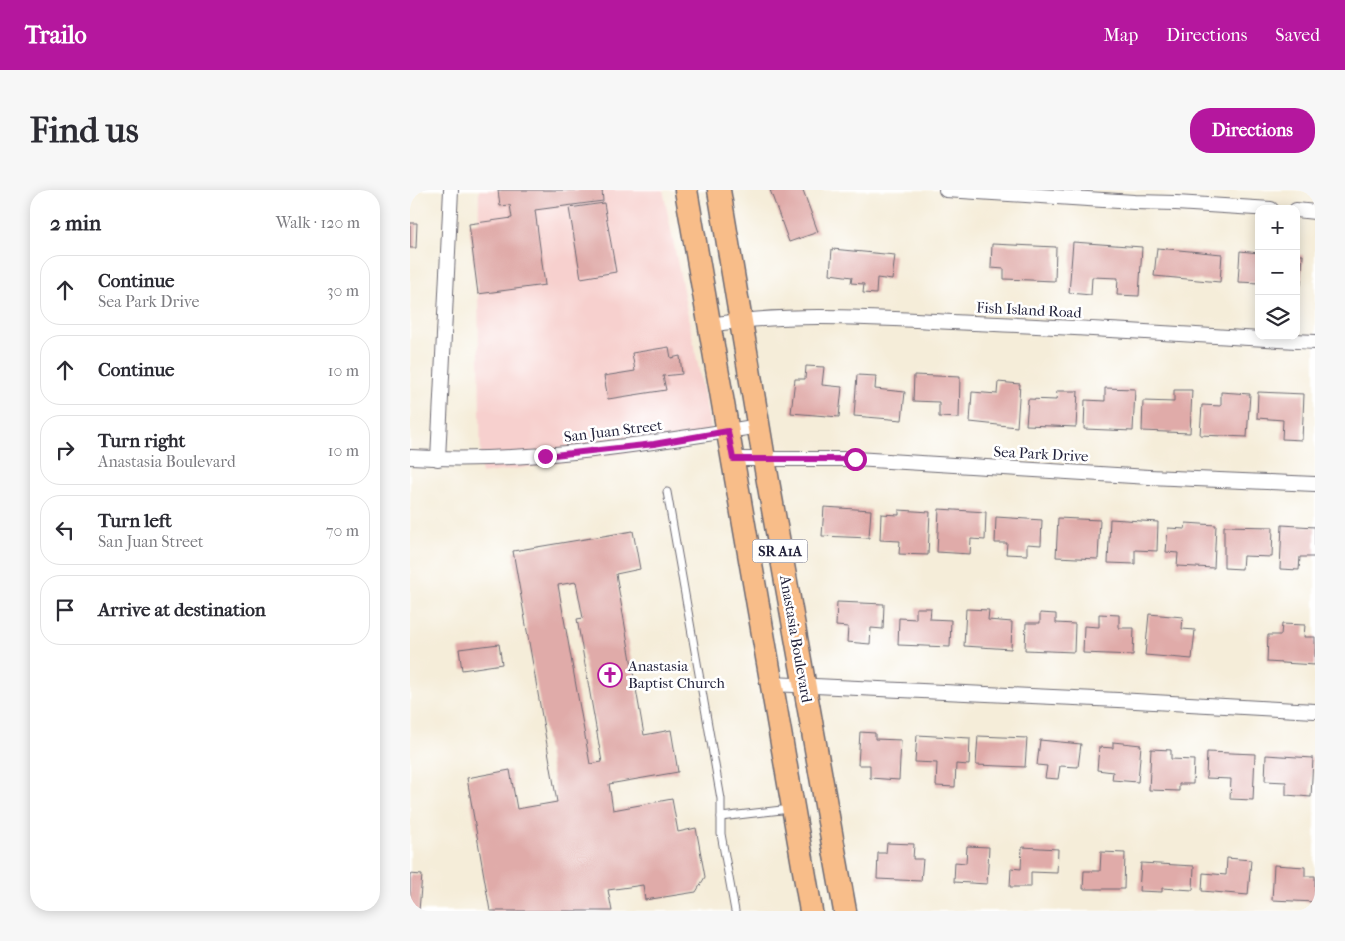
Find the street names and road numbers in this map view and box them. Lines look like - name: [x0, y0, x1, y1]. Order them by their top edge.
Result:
- street label: Fish Island Road: [976, 298, 1083, 322]
- street label: San Juan Street: [563, 416, 664, 446]
- street label: Sea Park Drive: [993, 443, 1089, 466]
- road number: SR A1A: [752, 540, 808, 562]
- street label: Anastasia Boulevard: [776, 573, 816, 705]

